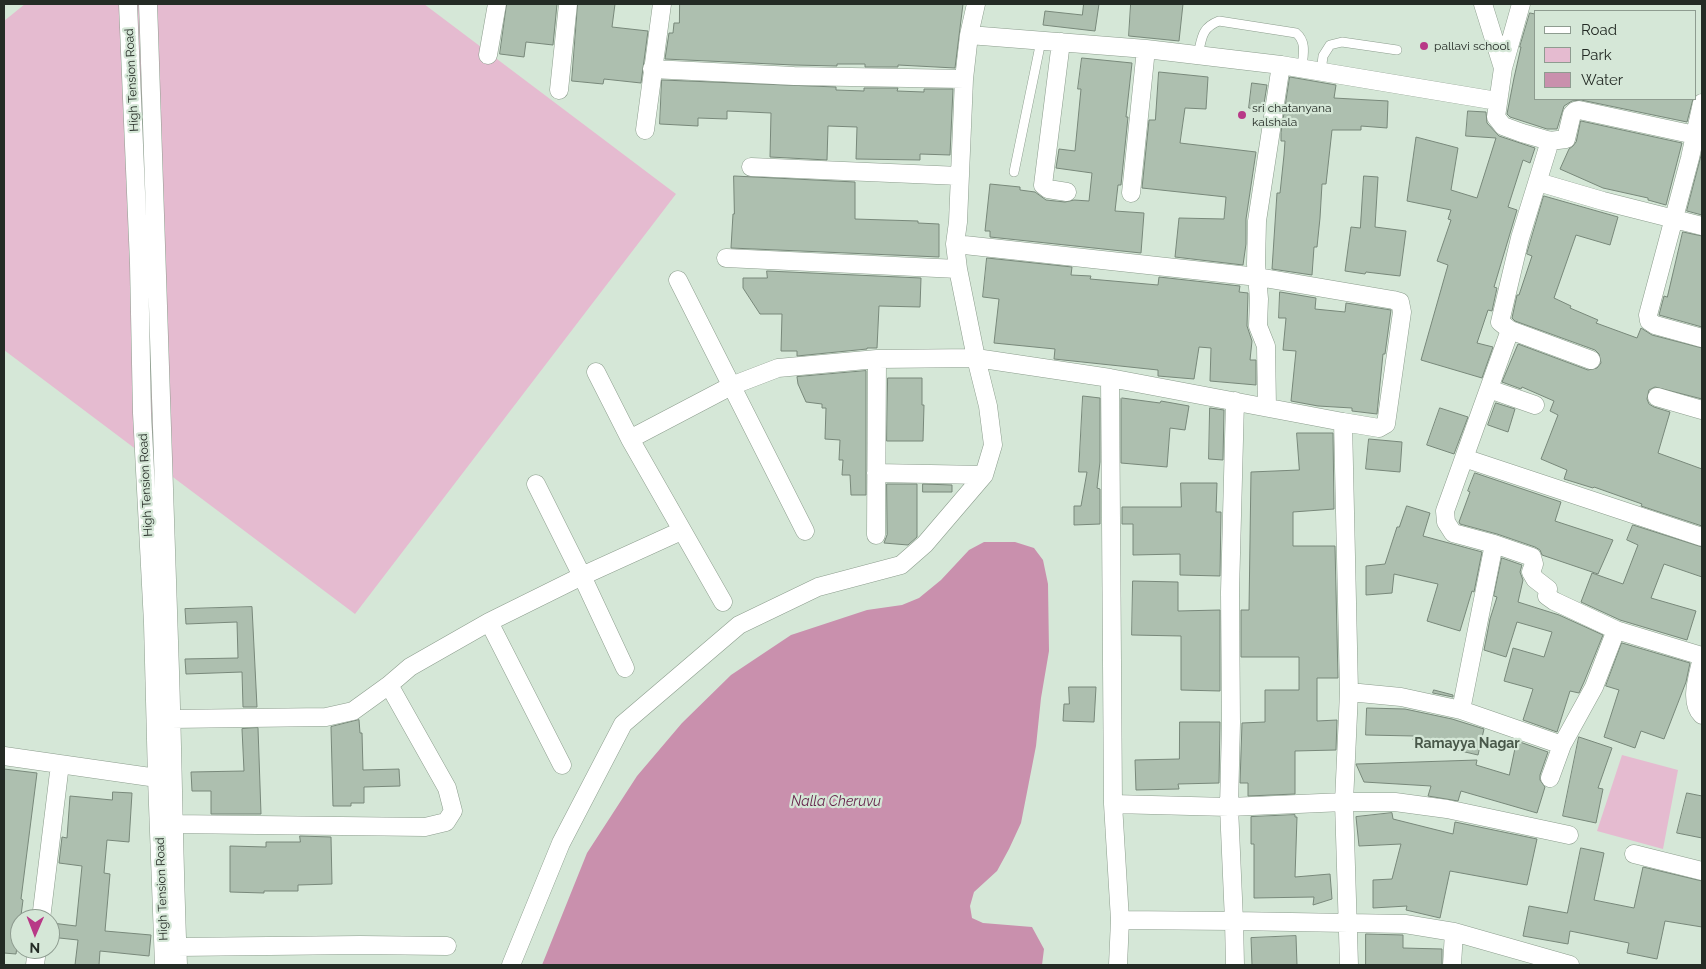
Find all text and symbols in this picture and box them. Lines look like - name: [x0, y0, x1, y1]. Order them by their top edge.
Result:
- legend: [1534, 10, 1696, 100]
- text: Road: [1581, 21, 1617, 39]
- street label: High Tension Road: [122, 28, 142, 132]
- place label: pallavi school: [1434, 39, 1510, 53]
- marker: pallavi school: [1418, 40, 1430, 52]
- text: Park: [1581, 46, 1612, 64]
- text: Water: [1581, 71, 1623, 89]
- place label: sri chatanyana kalshala: [1252, 101, 1332, 129]
- marker: sri chatanyana kalshala: [1236, 109, 1248, 121]
- street label: High Tension Road: [136, 433, 156, 537]
- district label: Ramayya Nagar: [1414, 736, 1520, 752]
- water label: Nalla Cheruvu: [791, 794, 881, 810]
- street label: High Tension Road: [153, 837, 171, 941]
- north arrow: [10, 909, 60, 959]
- text: N: [29, 940, 40, 956]

